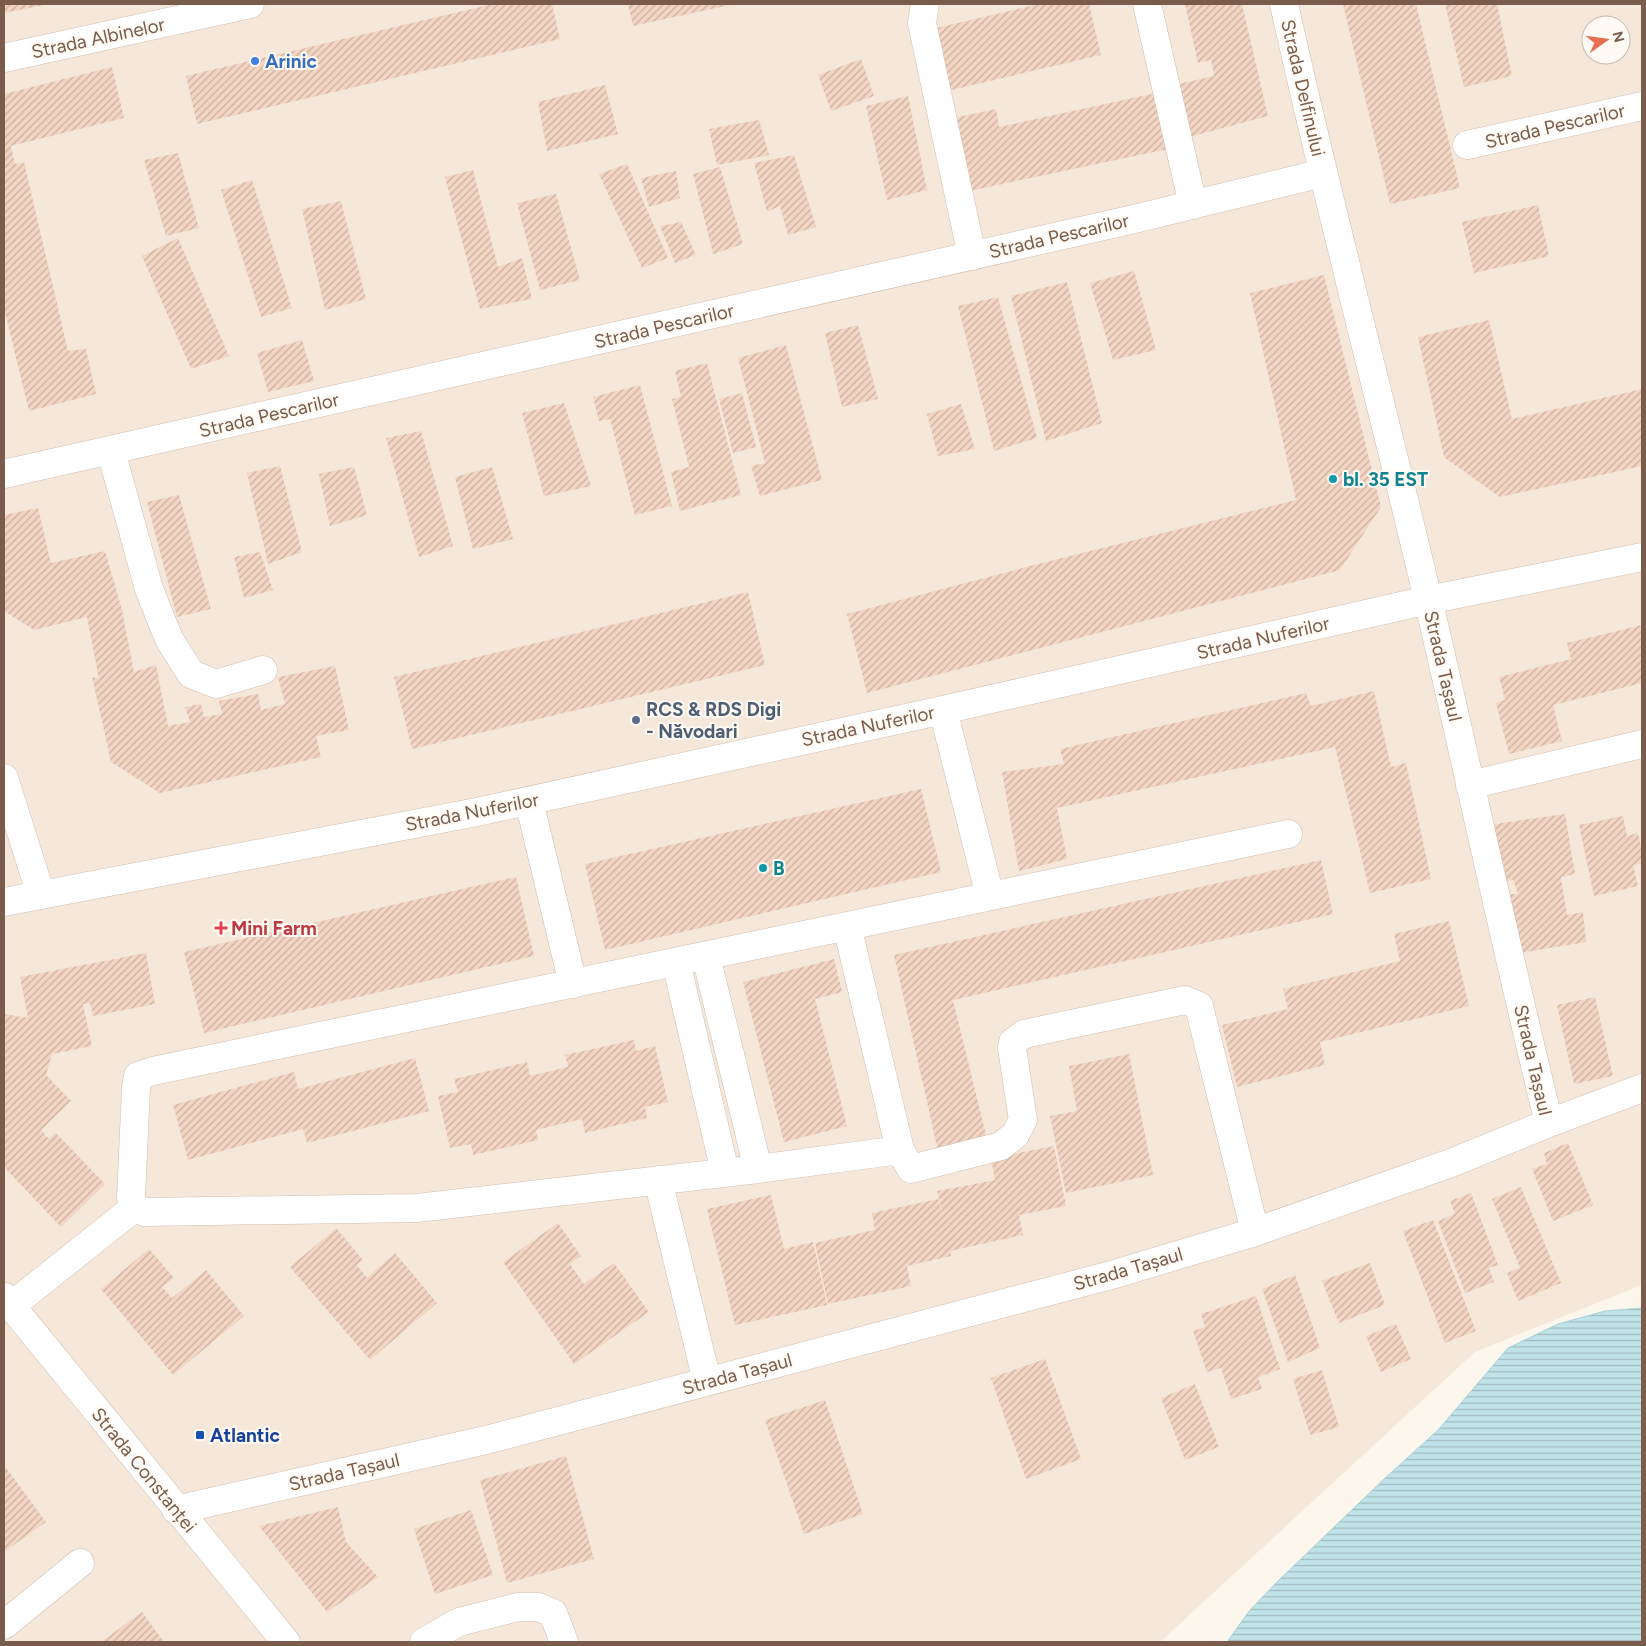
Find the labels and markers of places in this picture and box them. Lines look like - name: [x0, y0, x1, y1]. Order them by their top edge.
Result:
- place label: Arinic: [265, 50, 317, 73]
- marker: Arinic: [249, 55, 261, 67]
- place label: bl. 35 EST: [1343, 468, 1428, 491]
- marker: bl. 35 EST: [1327, 473, 1339, 485]
- place label: RCS & RDS Digi - Năvodari: [646, 698, 781, 743]
- marker: RCS & RDS Digi - Năvodari: [630, 714, 642, 726]
- place label: B: [773, 857, 785, 880]
- marker: B: [757, 862, 769, 874]
- place label: Mini Farm: [231, 917, 317, 940]
- marker: Mini Farm: [215, 922, 227, 934]
- place label: Atlantic: [210, 1424, 280, 1447]
- marker: Atlantic: [194, 1429, 206, 1441]

